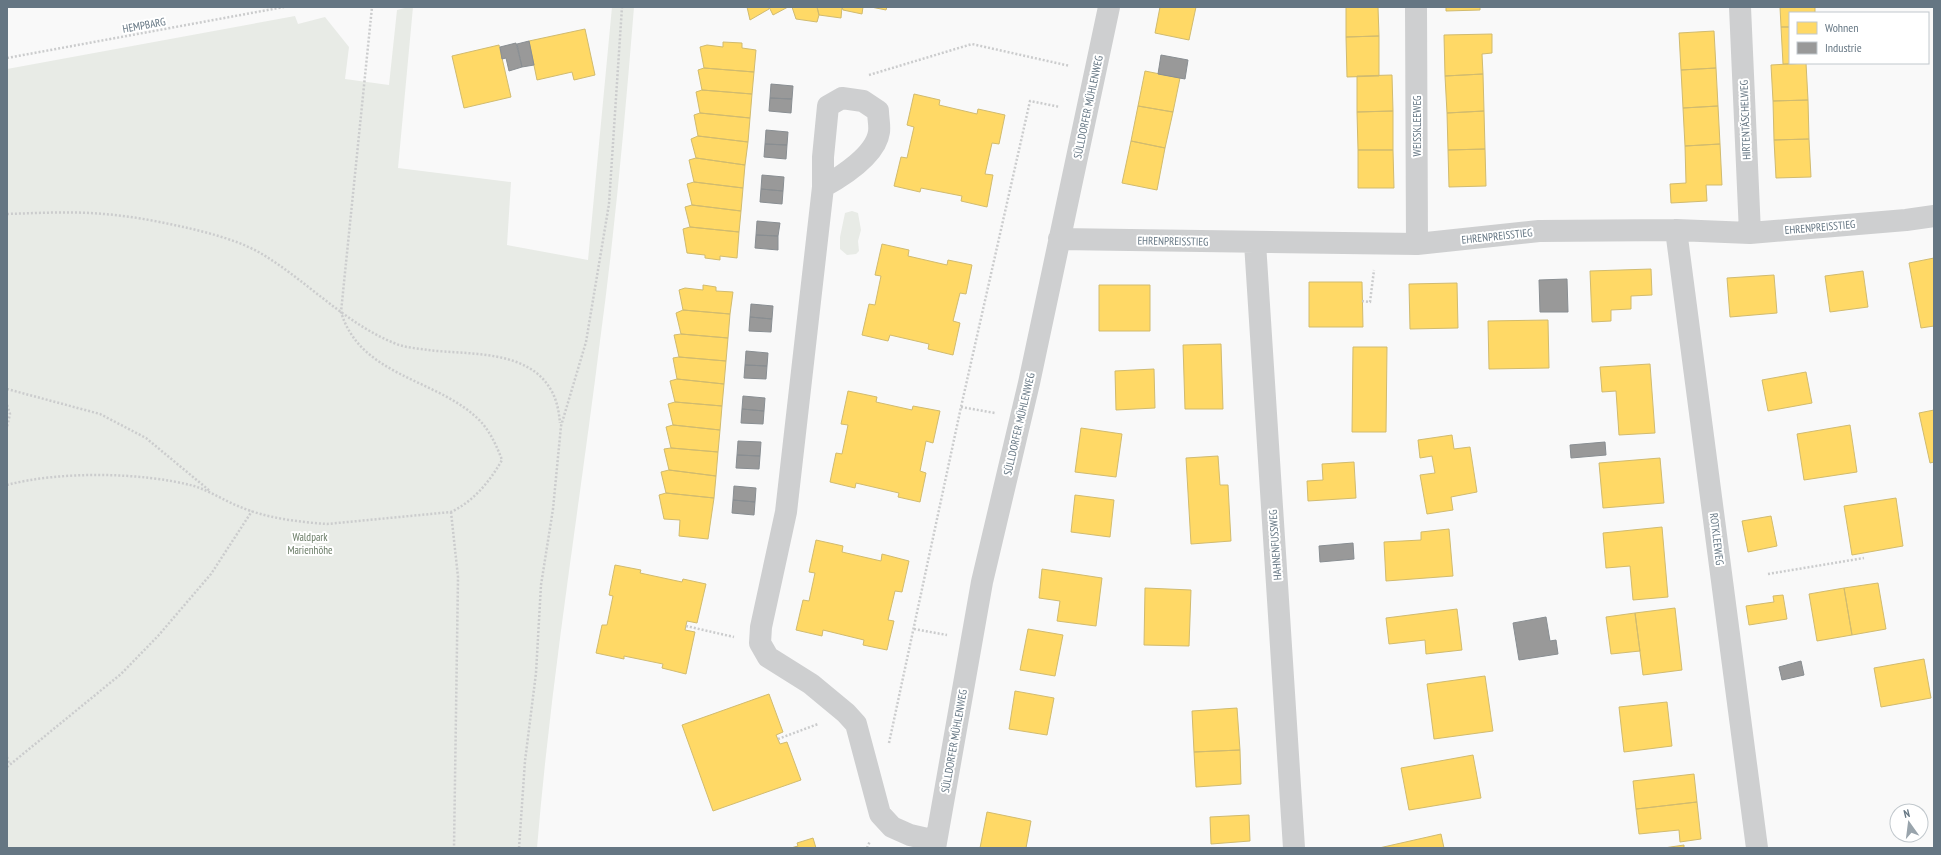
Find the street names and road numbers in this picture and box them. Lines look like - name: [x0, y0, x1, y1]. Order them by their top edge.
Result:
- street label: HEMPBARG: [121, 14, 167, 36]
- street label: SÜLLDORFER MÜHLENWEG: [1070, 54, 1106, 160]
- street label: HIRTENTÄSCHELWEG: [1737, 80, 1753, 160]
- street label: WEISSKLEEWEG: [1410, 95, 1424, 157]
- street label: EHRENPREISSTIEG: [1784, 217, 1856, 237]
- street label: EHRENPREISSTIEG: [1461, 225, 1533, 247]
- street label: EHRENPREISSTIEG: [1137, 233, 1209, 249]
- street label: SÜLLDORFER MÜHLENWEG: [1000, 371, 1038, 477]
- street label: HAHNENFUSSWEG: [1266, 509, 1284, 581]
- street label: ROTKLEEWEG: [1707, 512, 1727, 566]
- street label: SÜLLDORFER MÜHLENWEG: [938, 688, 970, 794]

